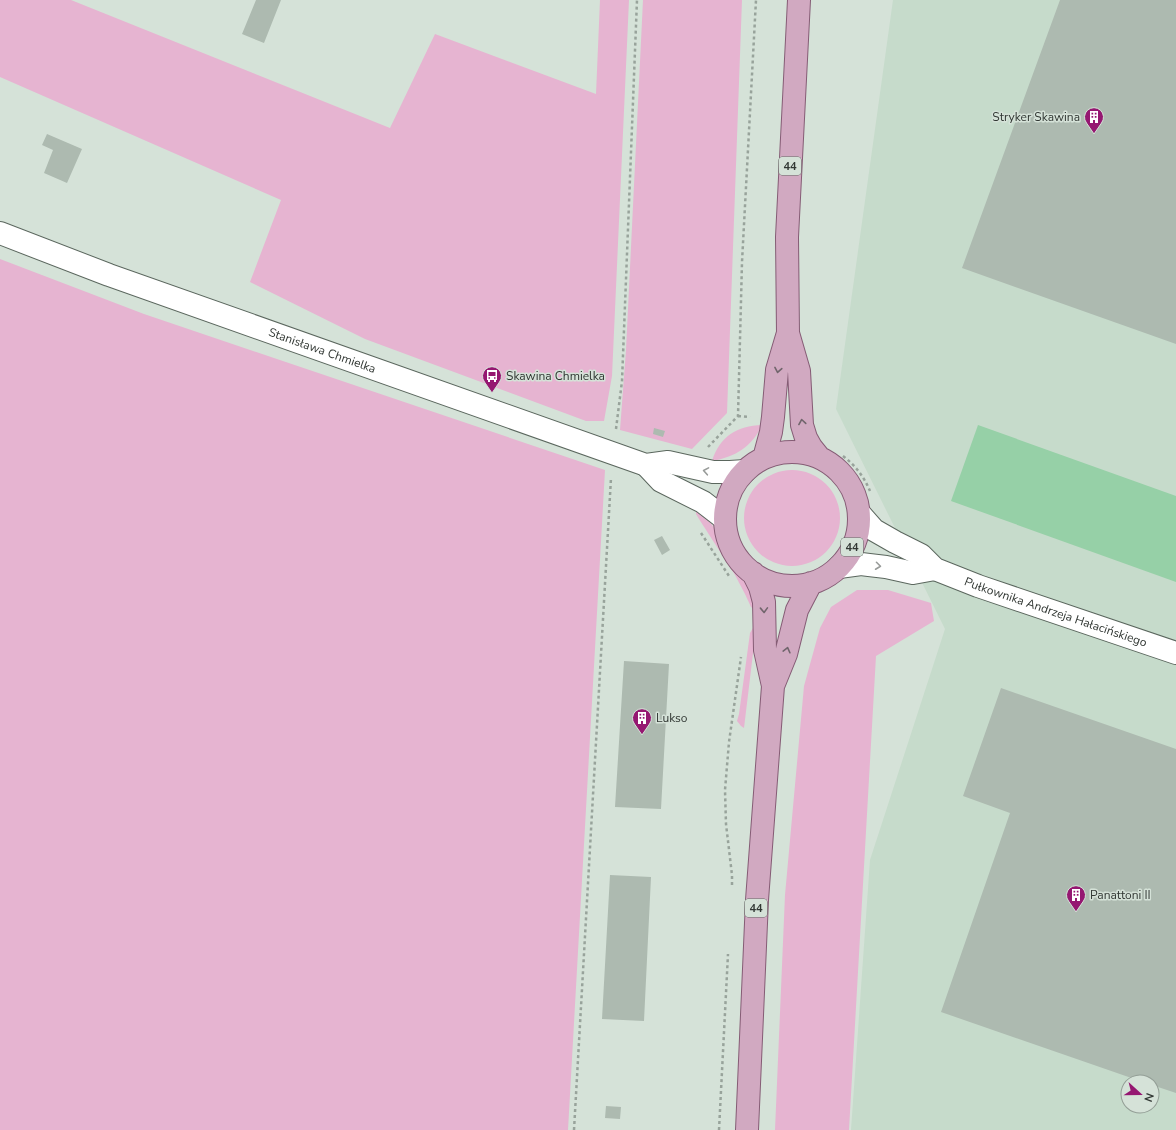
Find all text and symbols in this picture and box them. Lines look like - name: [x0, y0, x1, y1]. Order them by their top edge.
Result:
- building icon: Stryker Skawina: [1083, 106, 1105, 134]
- place label: Stryker Skawina: [992, 109, 1080, 125]
- road number: 44: [779, 157, 801, 175]
- street label: Stanisława Chmielka: [266, 324, 378, 377]
- bus stop icon: Skawina Chmielka: [481, 365, 503, 393]
- one-way arrow: [774, 367, 783, 373]
- place label: Skawina Chmielka: [506, 368, 605, 384]
- one-way arrow: [798, 419, 807, 425]
- one-way arrow: [703, 467, 709, 476]
- road number: 44: [841, 538, 863, 556]
- one-way arrow: [874, 561, 881, 570]
- street label: Pułkownika Andrzeja Hałacińskiego: [962, 573, 1149, 651]
- one-way arrow: [760, 607, 768, 613]
- one-way arrow: [782, 646, 790, 653]
- building icon: Lukso: [631, 707, 653, 735]
- place label: Lukso: [656, 710, 688, 726]
- building icon: Panattoni II: [1065, 884, 1087, 912]
- place label: Panattoni II: [1090, 887, 1151, 903]
- road number: 44: [745, 899, 767, 917]
- north arrow: [1120, 1074, 1160, 1114]
- text: N: [1140, 1091, 1157, 1104]

